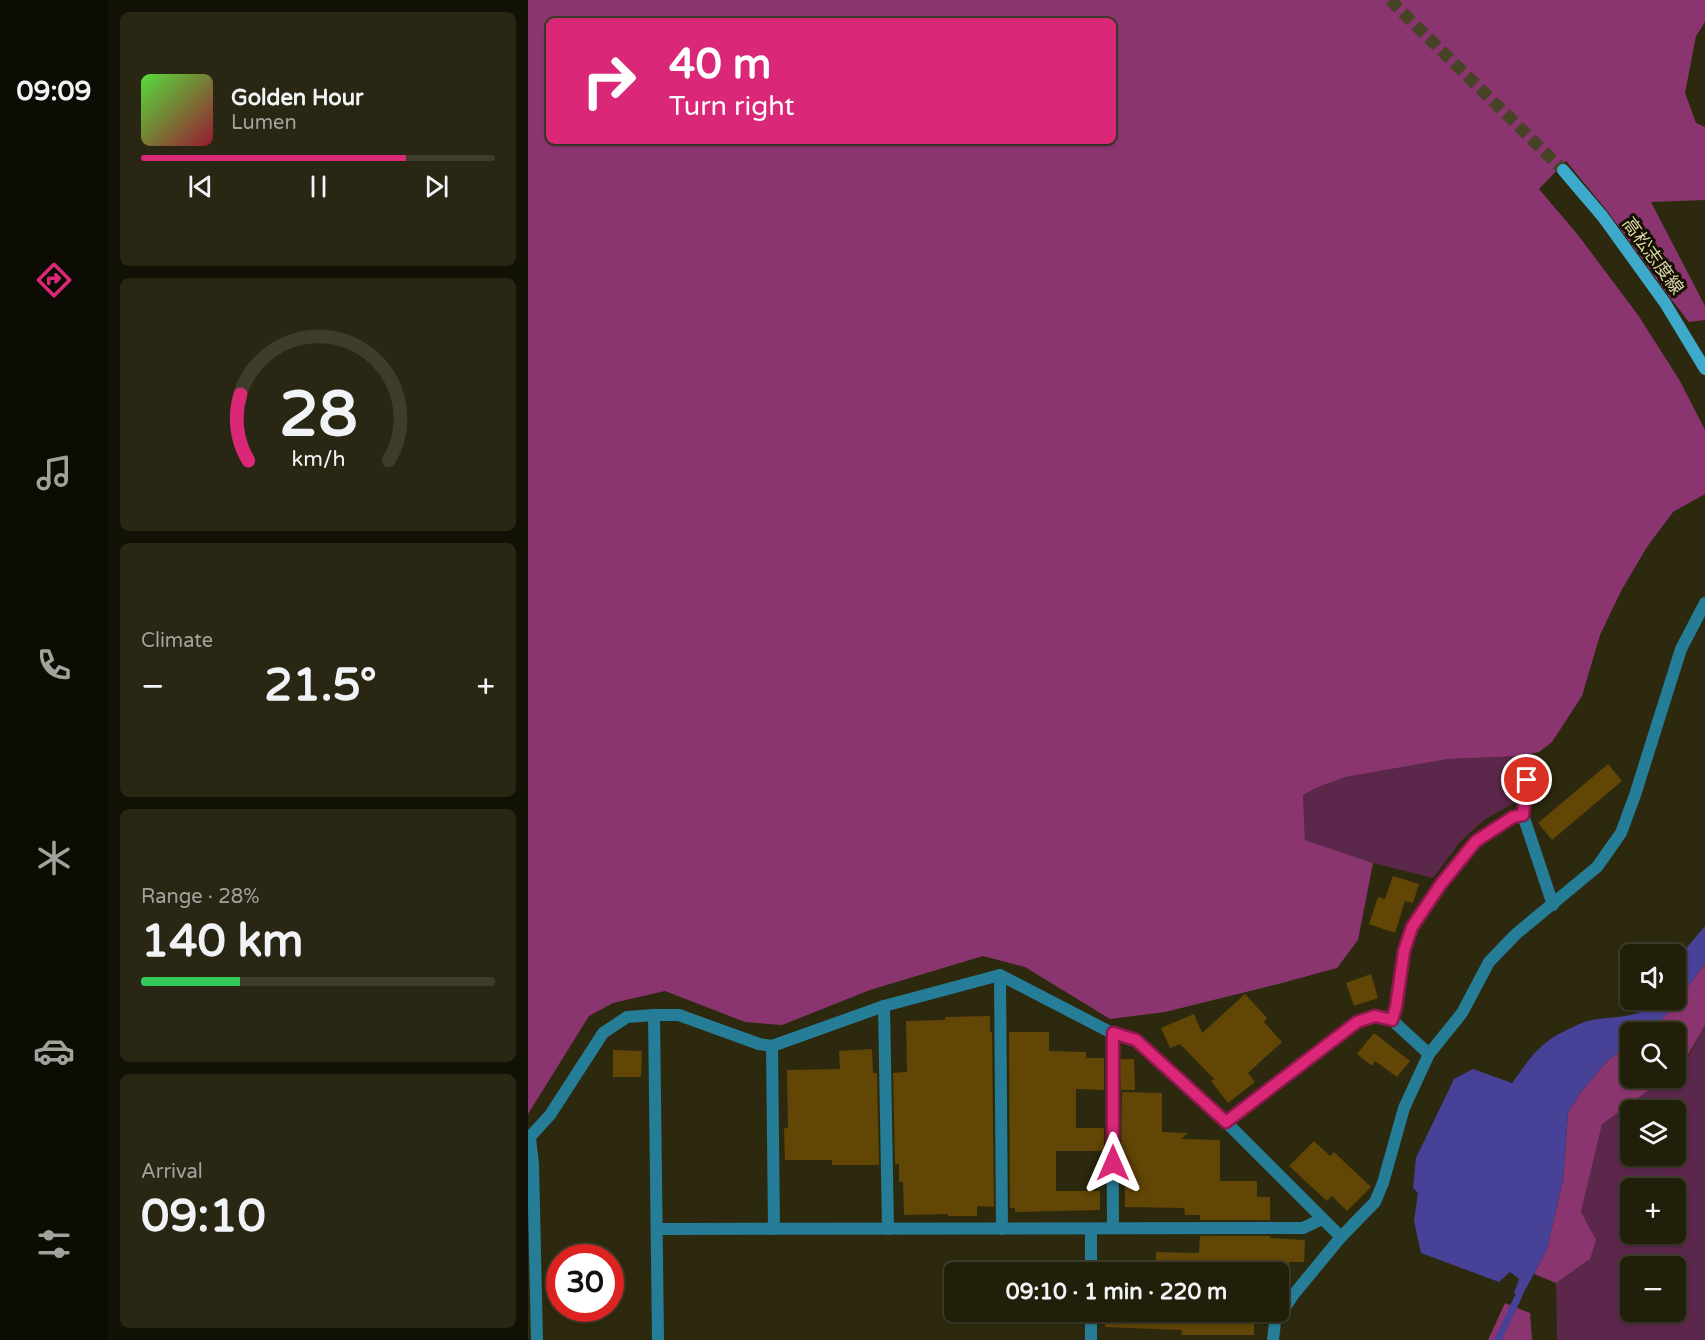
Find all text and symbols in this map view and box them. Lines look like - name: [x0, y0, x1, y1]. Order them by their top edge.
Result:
- text: 40 m: [669, 39, 771, 90]
- icon: right: [570, 42, 648, 120]
- text: 09:09: [17, 75, 91, 108]
- text: Golden Hour: [231, 85, 363, 111]
- text: Turn right: [669, 90, 795, 123]
- text: Lumen: [231, 111, 297, 135]
- icon: previous: [184, 170, 217, 203]
- icon: pause: [302, 170, 335, 203]
- icon: next: [420, 170, 453, 203]
- street label: 高松志度線: [1618, 213, 1688, 299]
- icon: directions: [33, 259, 75, 301]
- text: 28: [279, 379, 357, 454]
- text: km/h: [291, 447, 345, 473]
- icon: music: [33, 452, 75, 494]
- text: Climate: [141, 629, 213, 653]
- icon: phone: [33, 644, 75, 686]
- text: 21.5°: [264, 659, 377, 713]
- text: −: [141, 667, 165, 706]
- text: +: [476, 667, 495, 706]
- pin: [1501, 754, 1552, 805]
- icon: arrive: [1510, 763, 1543, 796]
- icon: climate: [33, 837, 75, 879]
- text: Range · 28%: [141, 885, 260, 909]
- text: 140 km: [141, 915, 303, 969]
- map controls: [1620, 944, 1686, 1322]
- button: sound: [1620, 944, 1686, 1010]
- button: search: [1620, 1022, 1686, 1088]
- icon: car: [33, 1030, 75, 1072]
- button: layers: [1620, 1100, 1686, 1166]
- position arrow: [1081, 1131, 1145, 1195]
- text: Arrival: [141, 1160, 203, 1184]
- button: +: [1620, 1178, 1686, 1244]
- text: 09:10: [141, 1190, 266, 1244]
- icon: filters: [33, 1223, 75, 1265]
- speed limit sign: 30: [546, 1244, 624, 1322]
- button: −: [1620, 1256, 1686, 1322]
- text: 09:10 · 1 min · 220 m: [1006, 1279, 1227, 1305]

